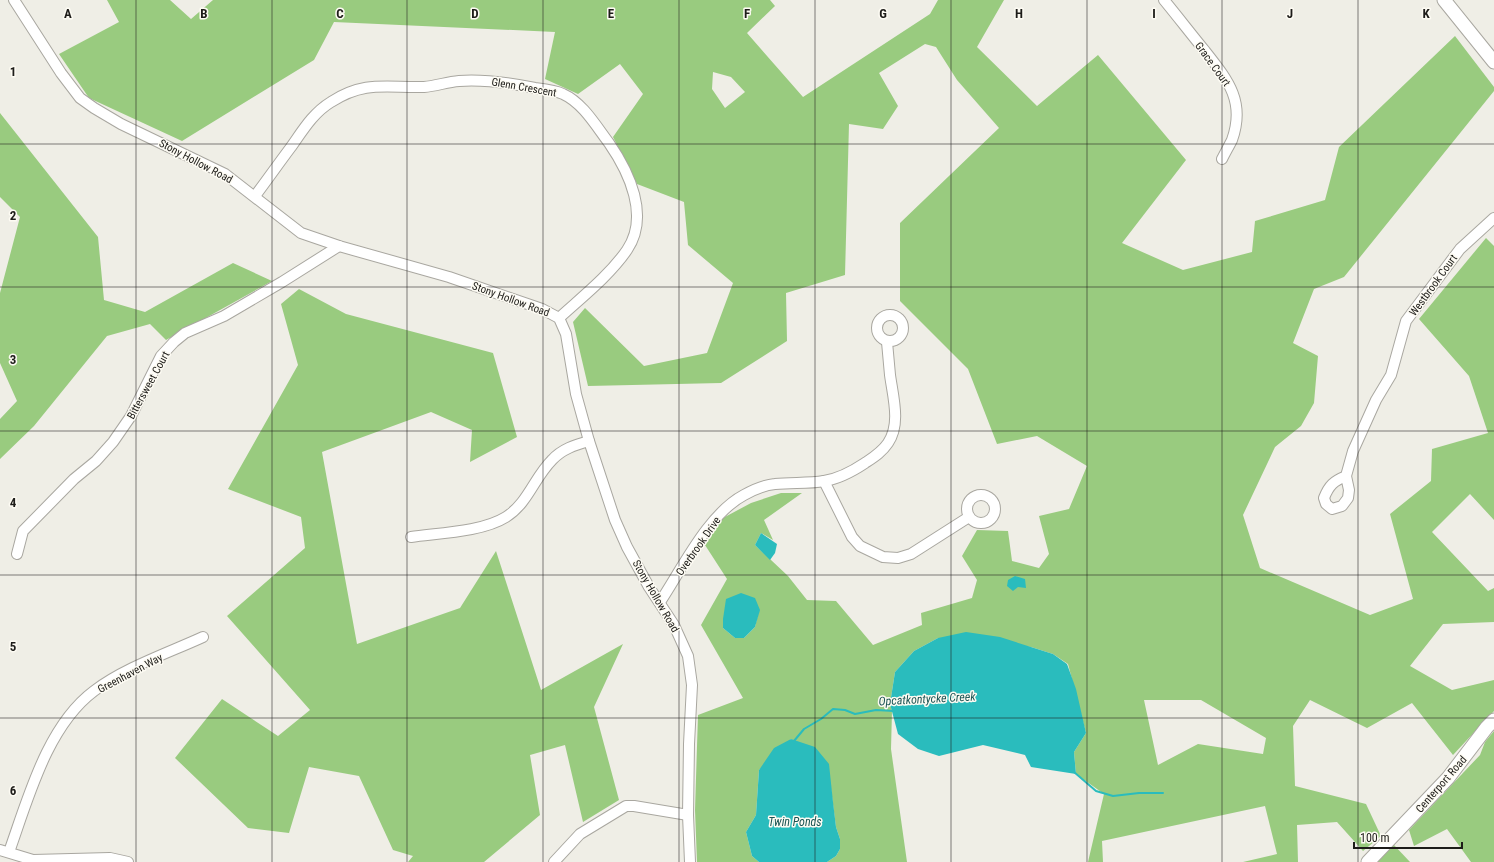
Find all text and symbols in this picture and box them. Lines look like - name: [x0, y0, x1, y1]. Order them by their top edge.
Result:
- text: A: [64, 6, 72, 21]
- text: B: [200, 6, 208, 21]
- text: C: [336, 6, 344, 21]
- text: D: [471, 6, 479, 21]
- text: E: [608, 6, 615, 21]
- text: F: [744, 6, 750, 21]
- text: G: [879, 6, 887, 21]
- text: H: [1015, 6, 1023, 21]
- text: I: [1152, 6, 1156, 21]
- text: J: [1287, 6, 1293, 21]
- text: K: [1422, 6, 1430, 21]
- street label: Grace Court: [1192, 40, 1233, 89]
- text: 1: [10, 64, 16, 79]
- street label: Glenn Crescent: [490, 75, 557, 100]
- street label: Stony Hollow Road: [157, 137, 235, 186]
- text: 2: [10, 208, 17, 223]
- street label: Westbrook Court: [1407, 252, 1460, 319]
- street label: Stony Hollow Road: [470, 279, 551, 320]
- street label: Bittersweet Court: [124, 349, 172, 422]
- text: 3: [10, 352, 16, 367]
- text: 4: [10, 495, 17, 510]
- street label: Overbrook Drive: [673, 514, 723, 578]
- street label: Stony Hollow Road: [630, 558, 682, 635]
- text: 5: [10, 639, 17, 654]
- street label: Greenhaven Way: [96, 651, 165, 696]
- water label: Opcatkontycke Creek: [878, 689, 977, 709]
- street label: Centerport Road: [1413, 753, 1470, 815]
- text: 6: [10, 783, 17, 798]
- water label: Twin Ponds: [768, 815, 822, 829]
- scale bar: [1354, 824, 1462, 850]
- text: 100 m: [1360, 831, 1390, 845]

